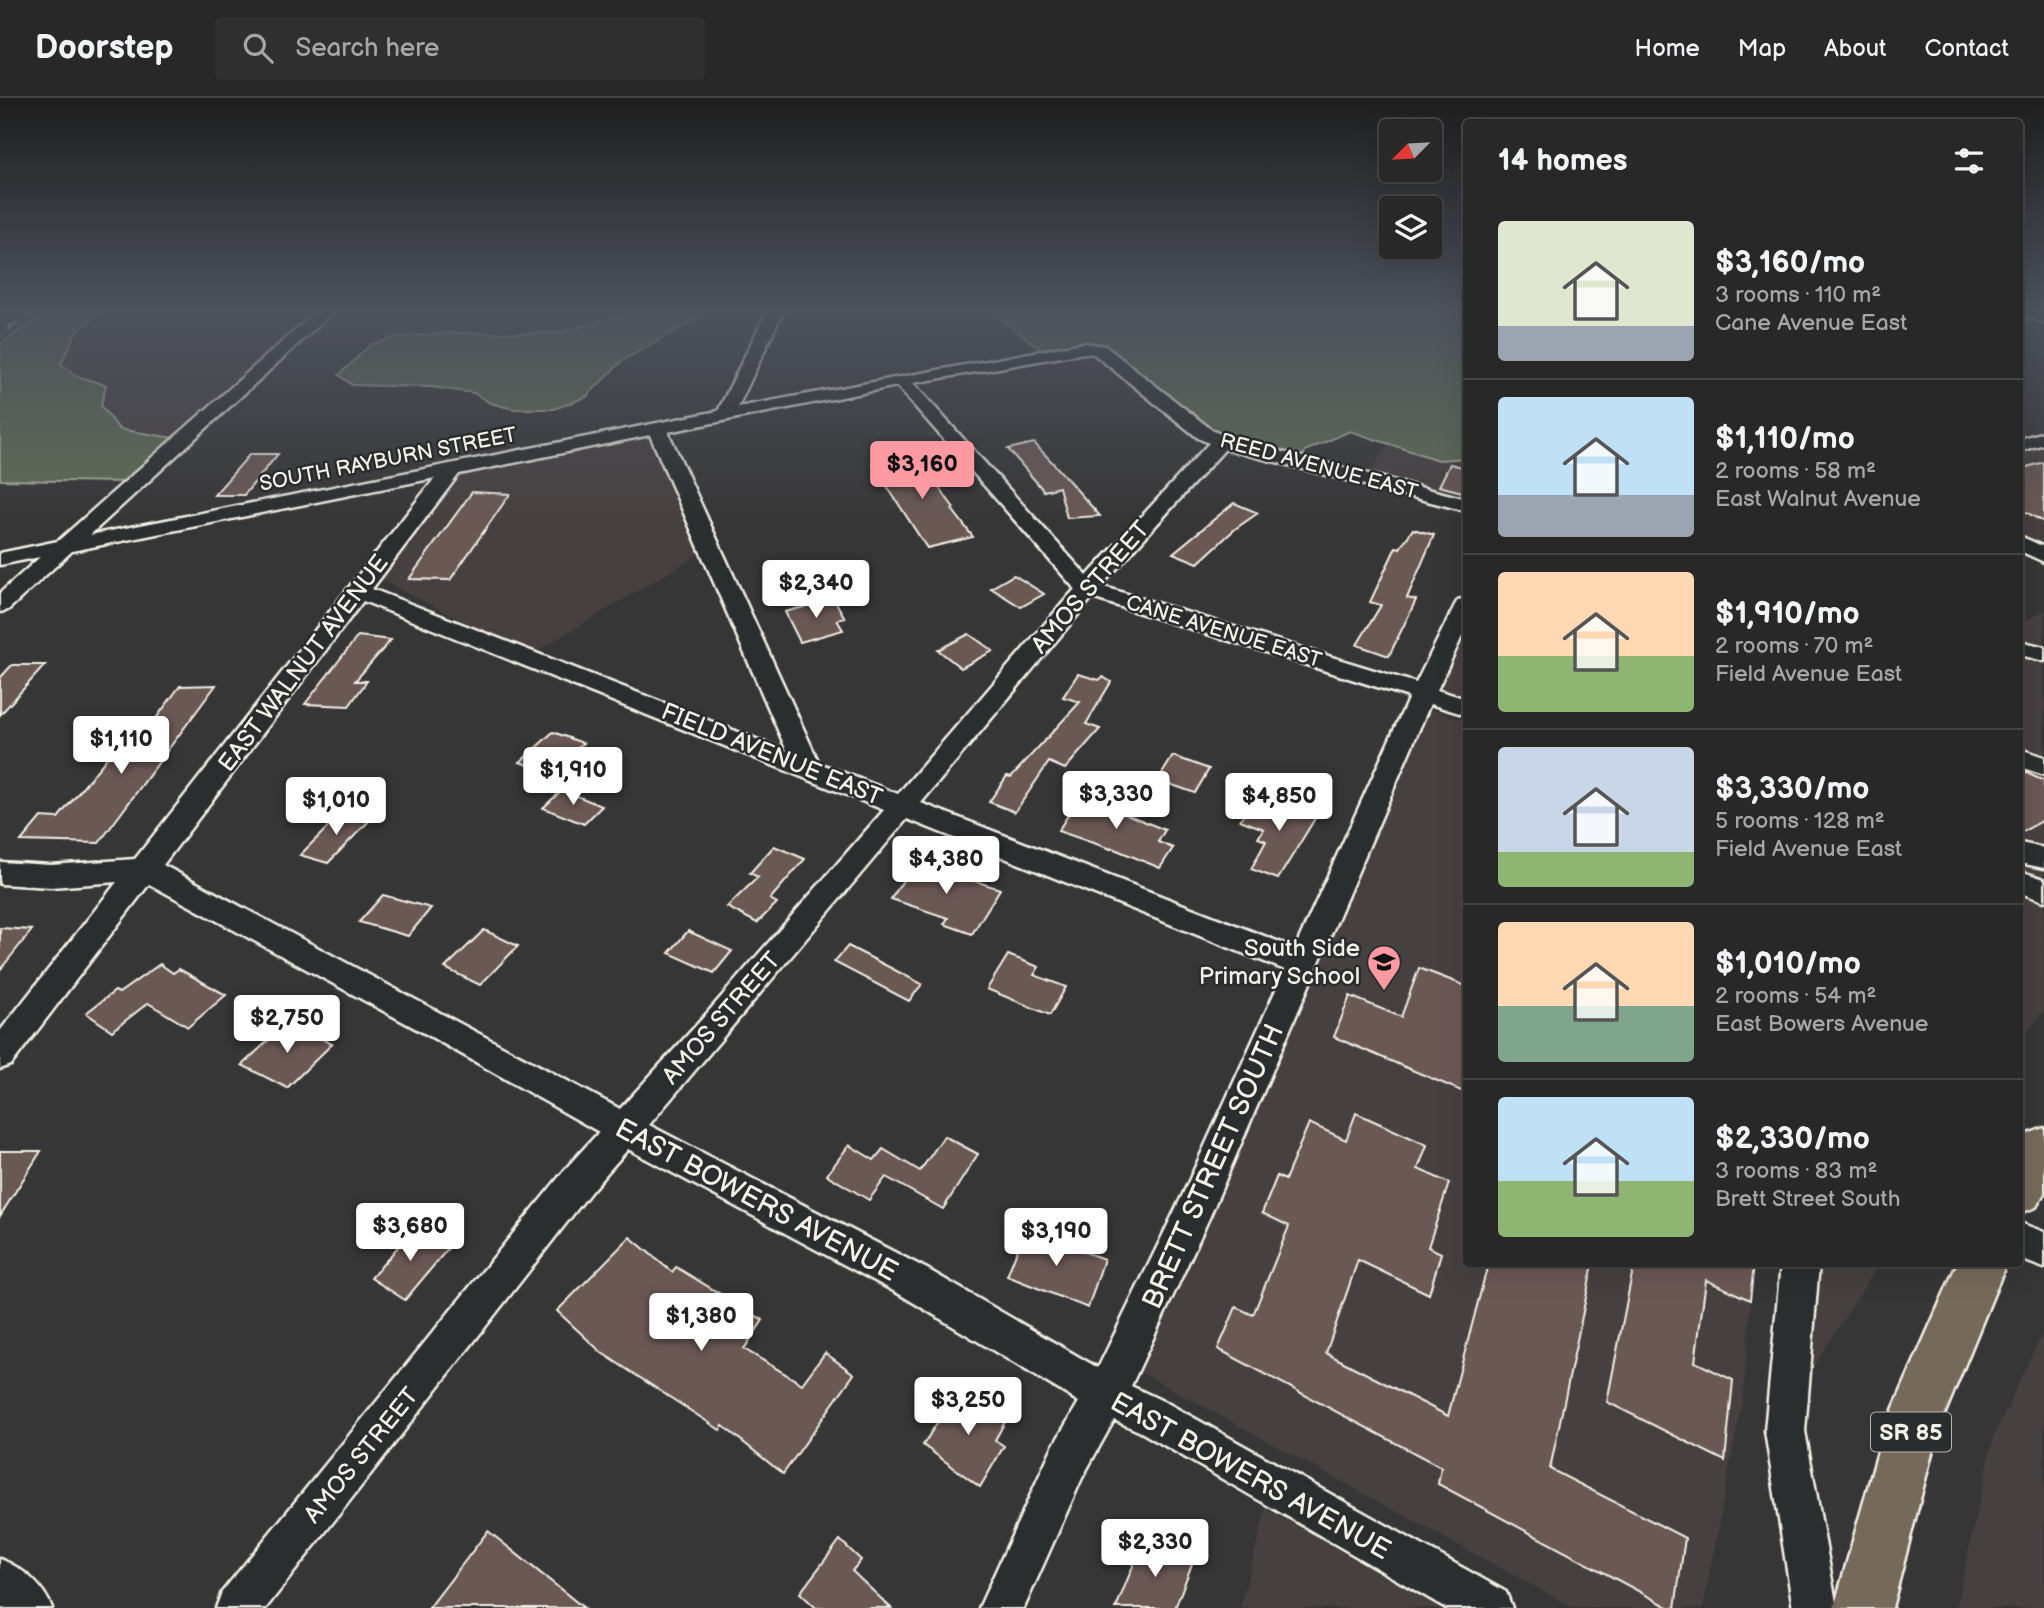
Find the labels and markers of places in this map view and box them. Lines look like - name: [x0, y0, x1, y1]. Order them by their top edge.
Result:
- pin: $3,160: [865, 442, 979, 501]
- pin: $2,340: [759, 560, 873, 620]
- pin: $1,110: [64, 716, 178, 776]
- pin: $1,910: [516, 748, 630, 807]
- pin: $3,330: [1059, 772, 1173, 831]
- pin: $4,850: [1222, 774, 1336, 833]
- pin: $1,010: [279, 778, 393, 837]
- pin: $4,380: [889, 836, 1003, 896]
- place label: South Side Primary School: [1199, 934, 1360, 991]
- school or university icon: South Side Primary School: [1365, 943, 1403, 992]
- pin: $2,750: [230, 996, 344, 1055]
- pin: $3,680: [353, 1204, 467, 1263]
- pin: $3,190: [999, 1208, 1113, 1268]
- pin: $1,380: [644, 1294, 758, 1353]
- pin: $3,250: [911, 1378, 1025, 1437]
- pin: $2,330: [1098, 1520, 1212, 1579]

